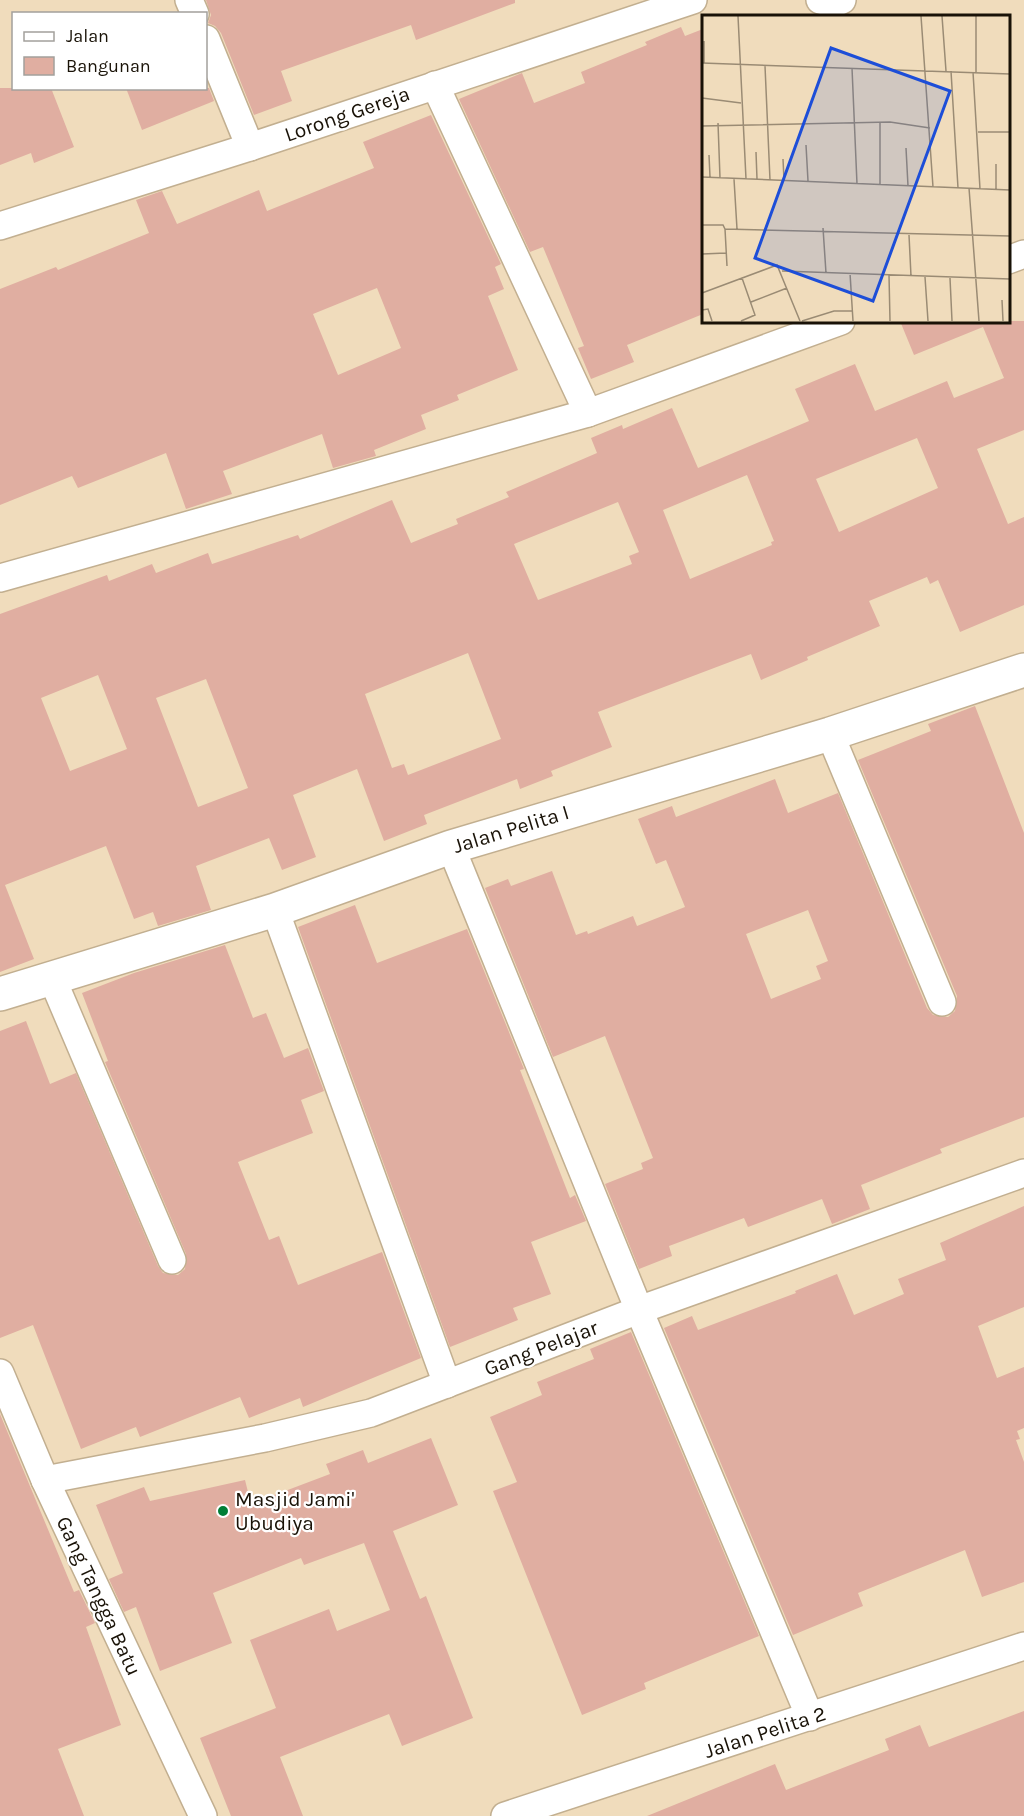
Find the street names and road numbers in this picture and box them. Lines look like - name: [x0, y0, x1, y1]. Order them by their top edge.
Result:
- street label: Lorong Gereja: [281, 81, 413, 147]
- street label: Jalan Pelita I: [450, 800, 572, 858]
- street label: Gang Pelajar: [481, 1315, 602, 1381]
- street label: Gang Tangga Batu: [52, 1513, 146, 1679]
- street label: Jalan Pelita 2: [701, 1701, 829, 1763]

